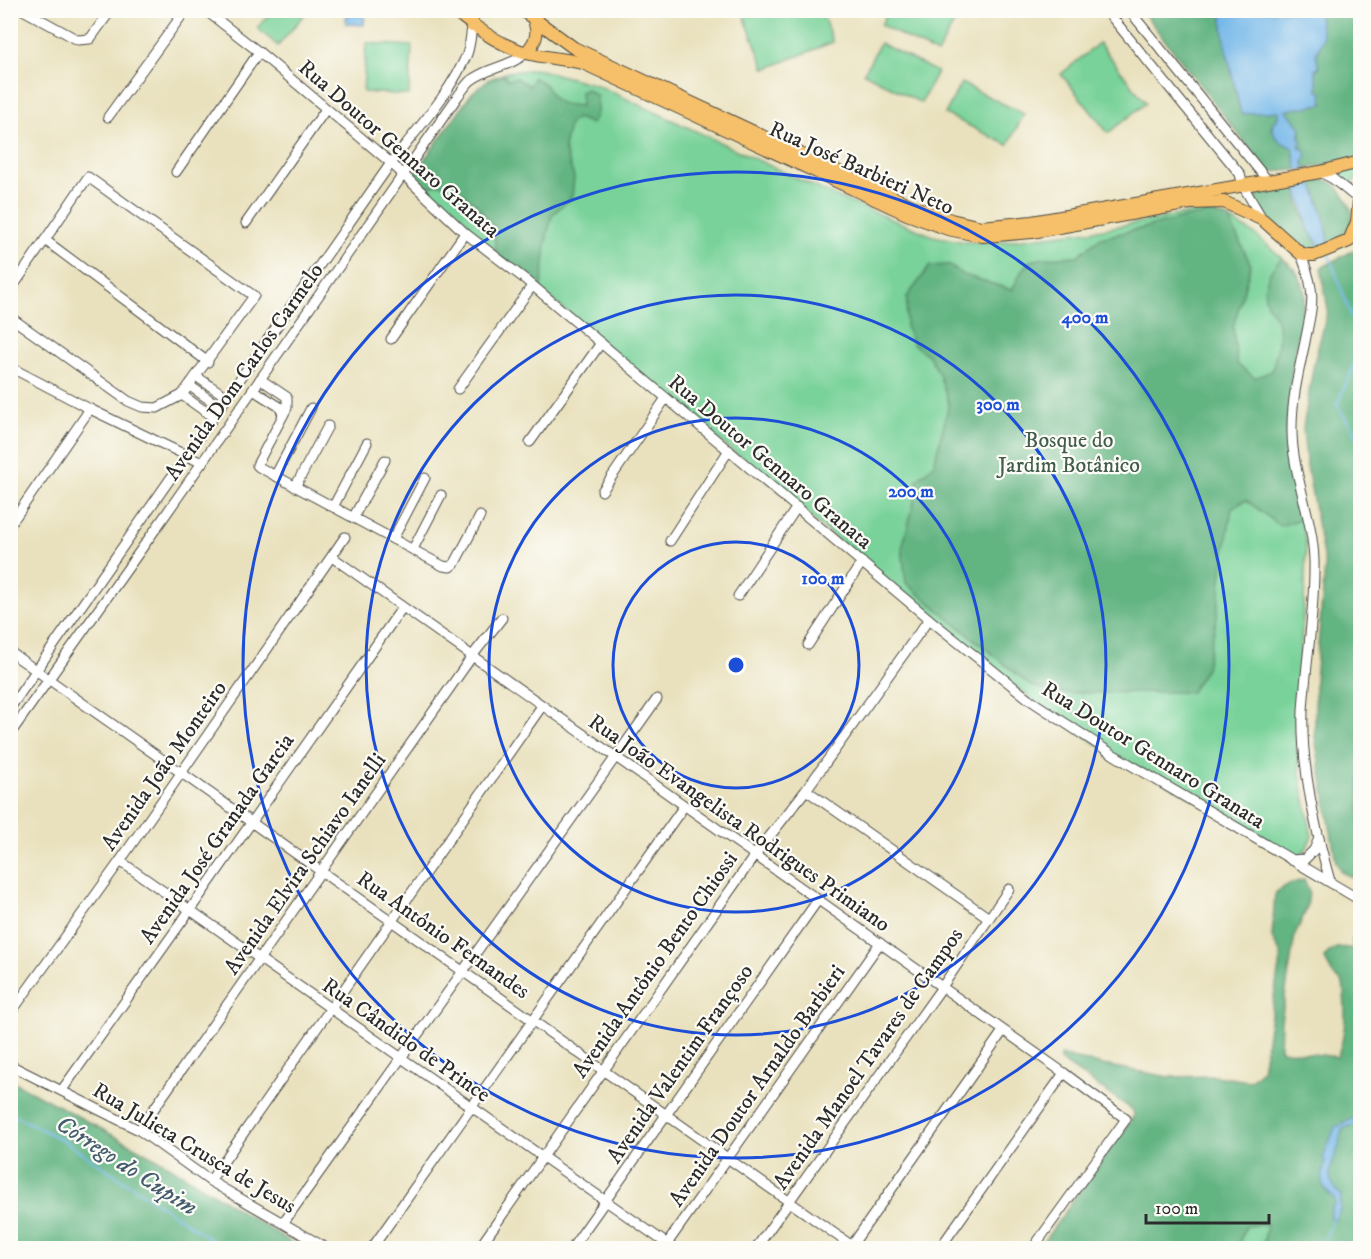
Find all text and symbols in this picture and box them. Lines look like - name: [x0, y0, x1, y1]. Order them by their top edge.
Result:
- street label: Rua Doutor Gennaro Granata: [293, 54, 506, 244]
- street label: Rua José Barbieri Neto: [765, 116, 958, 221]
- street label: Avenida Dom Carlos Carmelo: [159, 258, 330, 486]
- text: 400 m: [1060, 307, 1109, 329]
- street label: Rua Doutor Gennaro Granata: [662, 369, 878, 556]
- text: 300 m: [976, 394, 1020, 416]
- park label: Bosque do Jardim Botânico: [996, 427, 1140, 479]
- text: 200 m: [888, 481, 934, 503]
- text: 100 m: [801, 568, 845, 590]
- centre of rings: [726, 655, 746, 675]
- street label: Rua Doutor Gennaro Granata: [1037, 675, 1270, 835]
- street label: Avenida João Monteiro: [96, 676, 233, 856]
- street label: Rua João Evangelista Rodrigues Primiano: [583, 708, 895, 938]
- street label: Avenida José Granada Garcia: [134, 728, 301, 949]
- street label: Avenida Elvira Schiavo Ianelli: [218, 748, 392, 980]
- street label: Avenida Antônio Bento Chiossi: [567, 847, 744, 1083]
- street label: Rua Antônio Fernandes: [351, 865, 535, 1005]
- street label: Avenida Manoel Tavares de Campos: [767, 923, 969, 1195]
- street label: Avenida Valentim Françoso: [601, 959, 759, 1169]
- street label: Avenida Doutor Arnaldo Barbieri: [663, 960, 851, 1212]
- street label: Rua Cândido de Prince: [317, 972, 495, 1108]
- street label: Rua Julieta Crusca de Jesus: [88, 1077, 301, 1220]
- water label: Córrego do Cupim: [50, 1109, 203, 1223]
- scale bar: [1146, 1187, 1269, 1225]
- text: 100 m: [1155, 1198, 1198, 1220]

